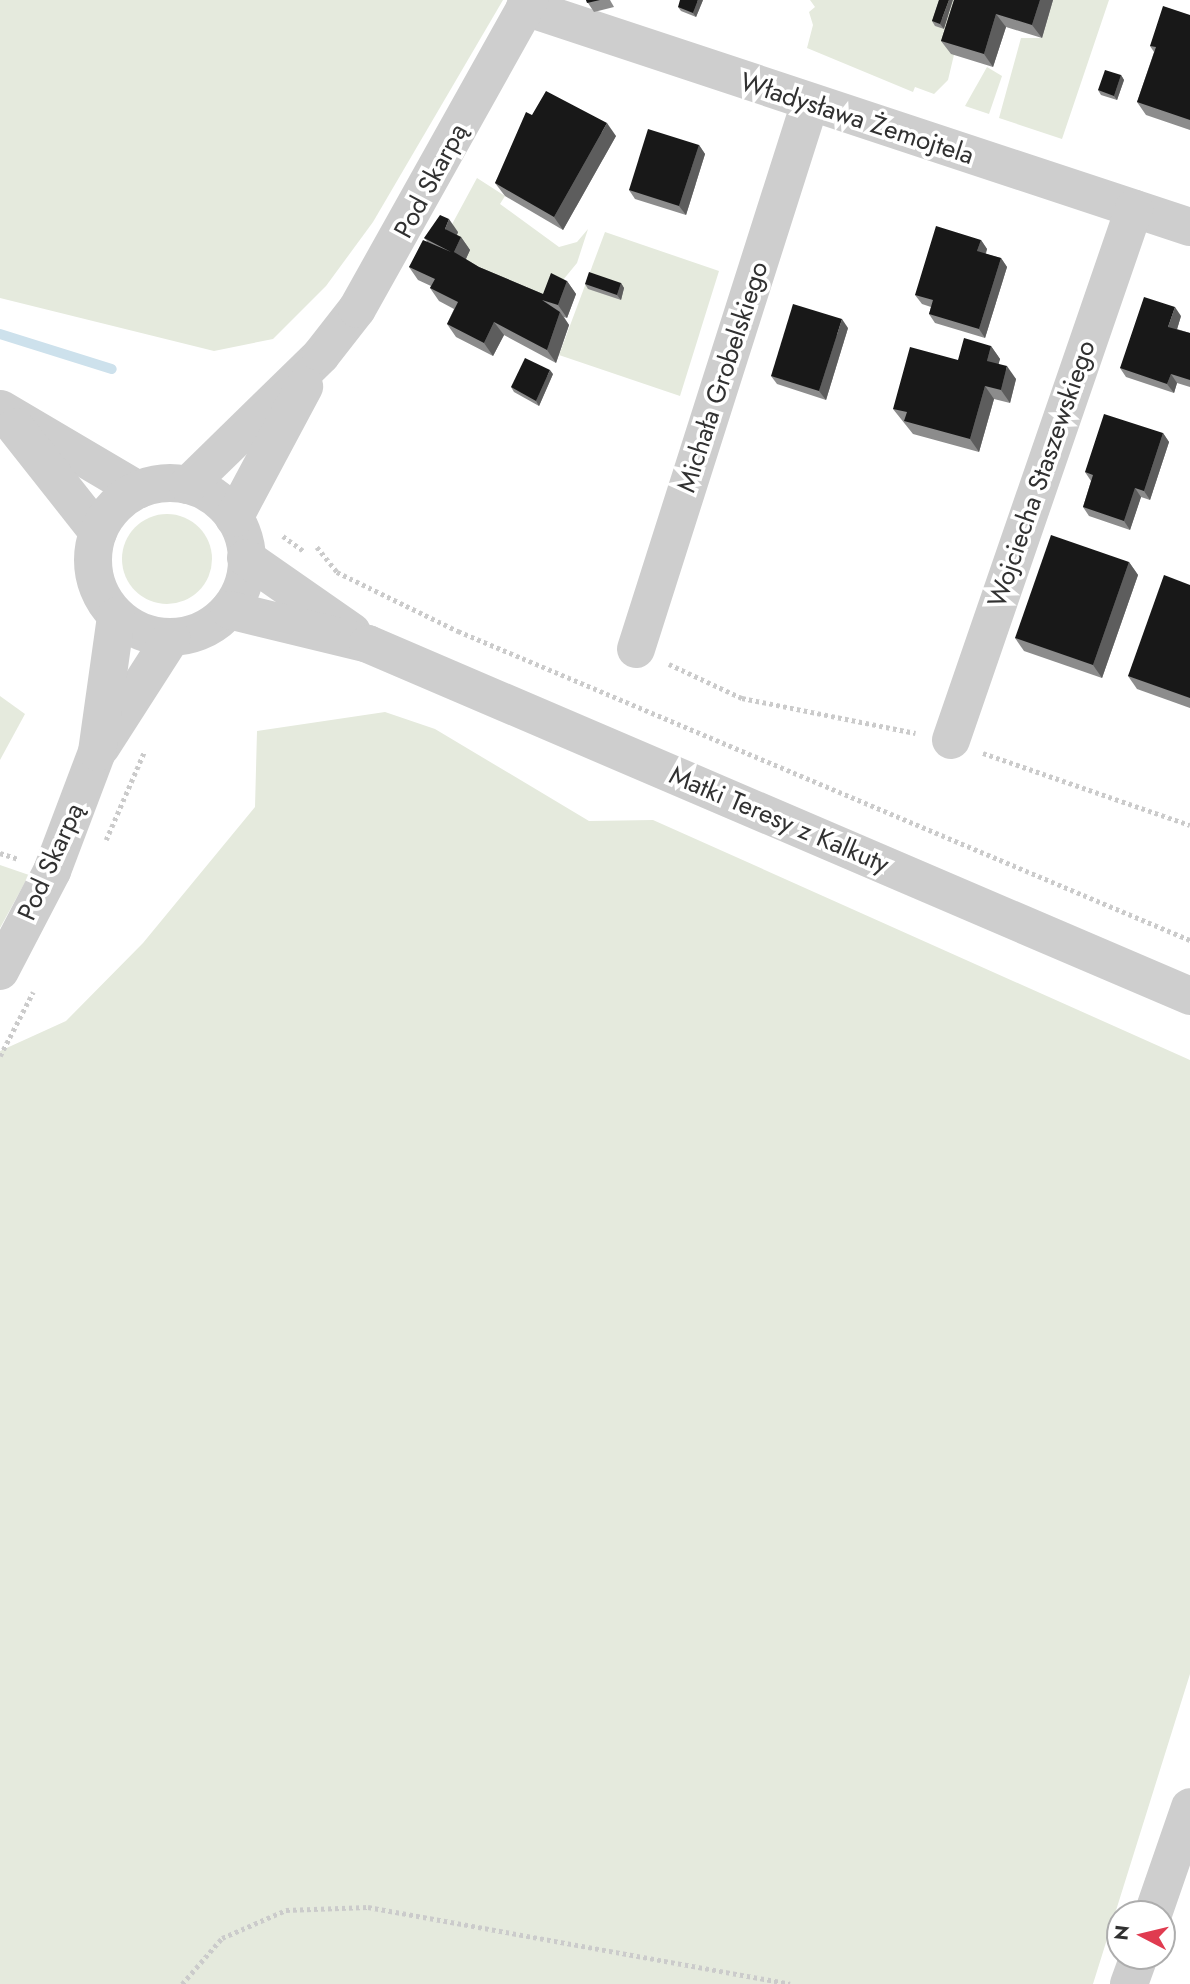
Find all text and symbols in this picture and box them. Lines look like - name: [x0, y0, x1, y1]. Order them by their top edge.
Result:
- street label: Władysława Żemojtela: [736, 66, 978, 172]
- street label: Pod Skarpą: [388, 119, 474, 243]
- street label: Michała Grobelskiego: [671, 258, 775, 496]
- street label: Wojciecha Staszewskiego: [982, 336, 1102, 612]
- street label: Matki Teresy z Kalkuty: [664, 760, 894, 880]
- street label: Pod Skarpą: [11, 799, 91, 925]
- north arrow: [1106, 1900, 1176, 1970]
- text: N: [1107, 1923, 1136, 1942]

